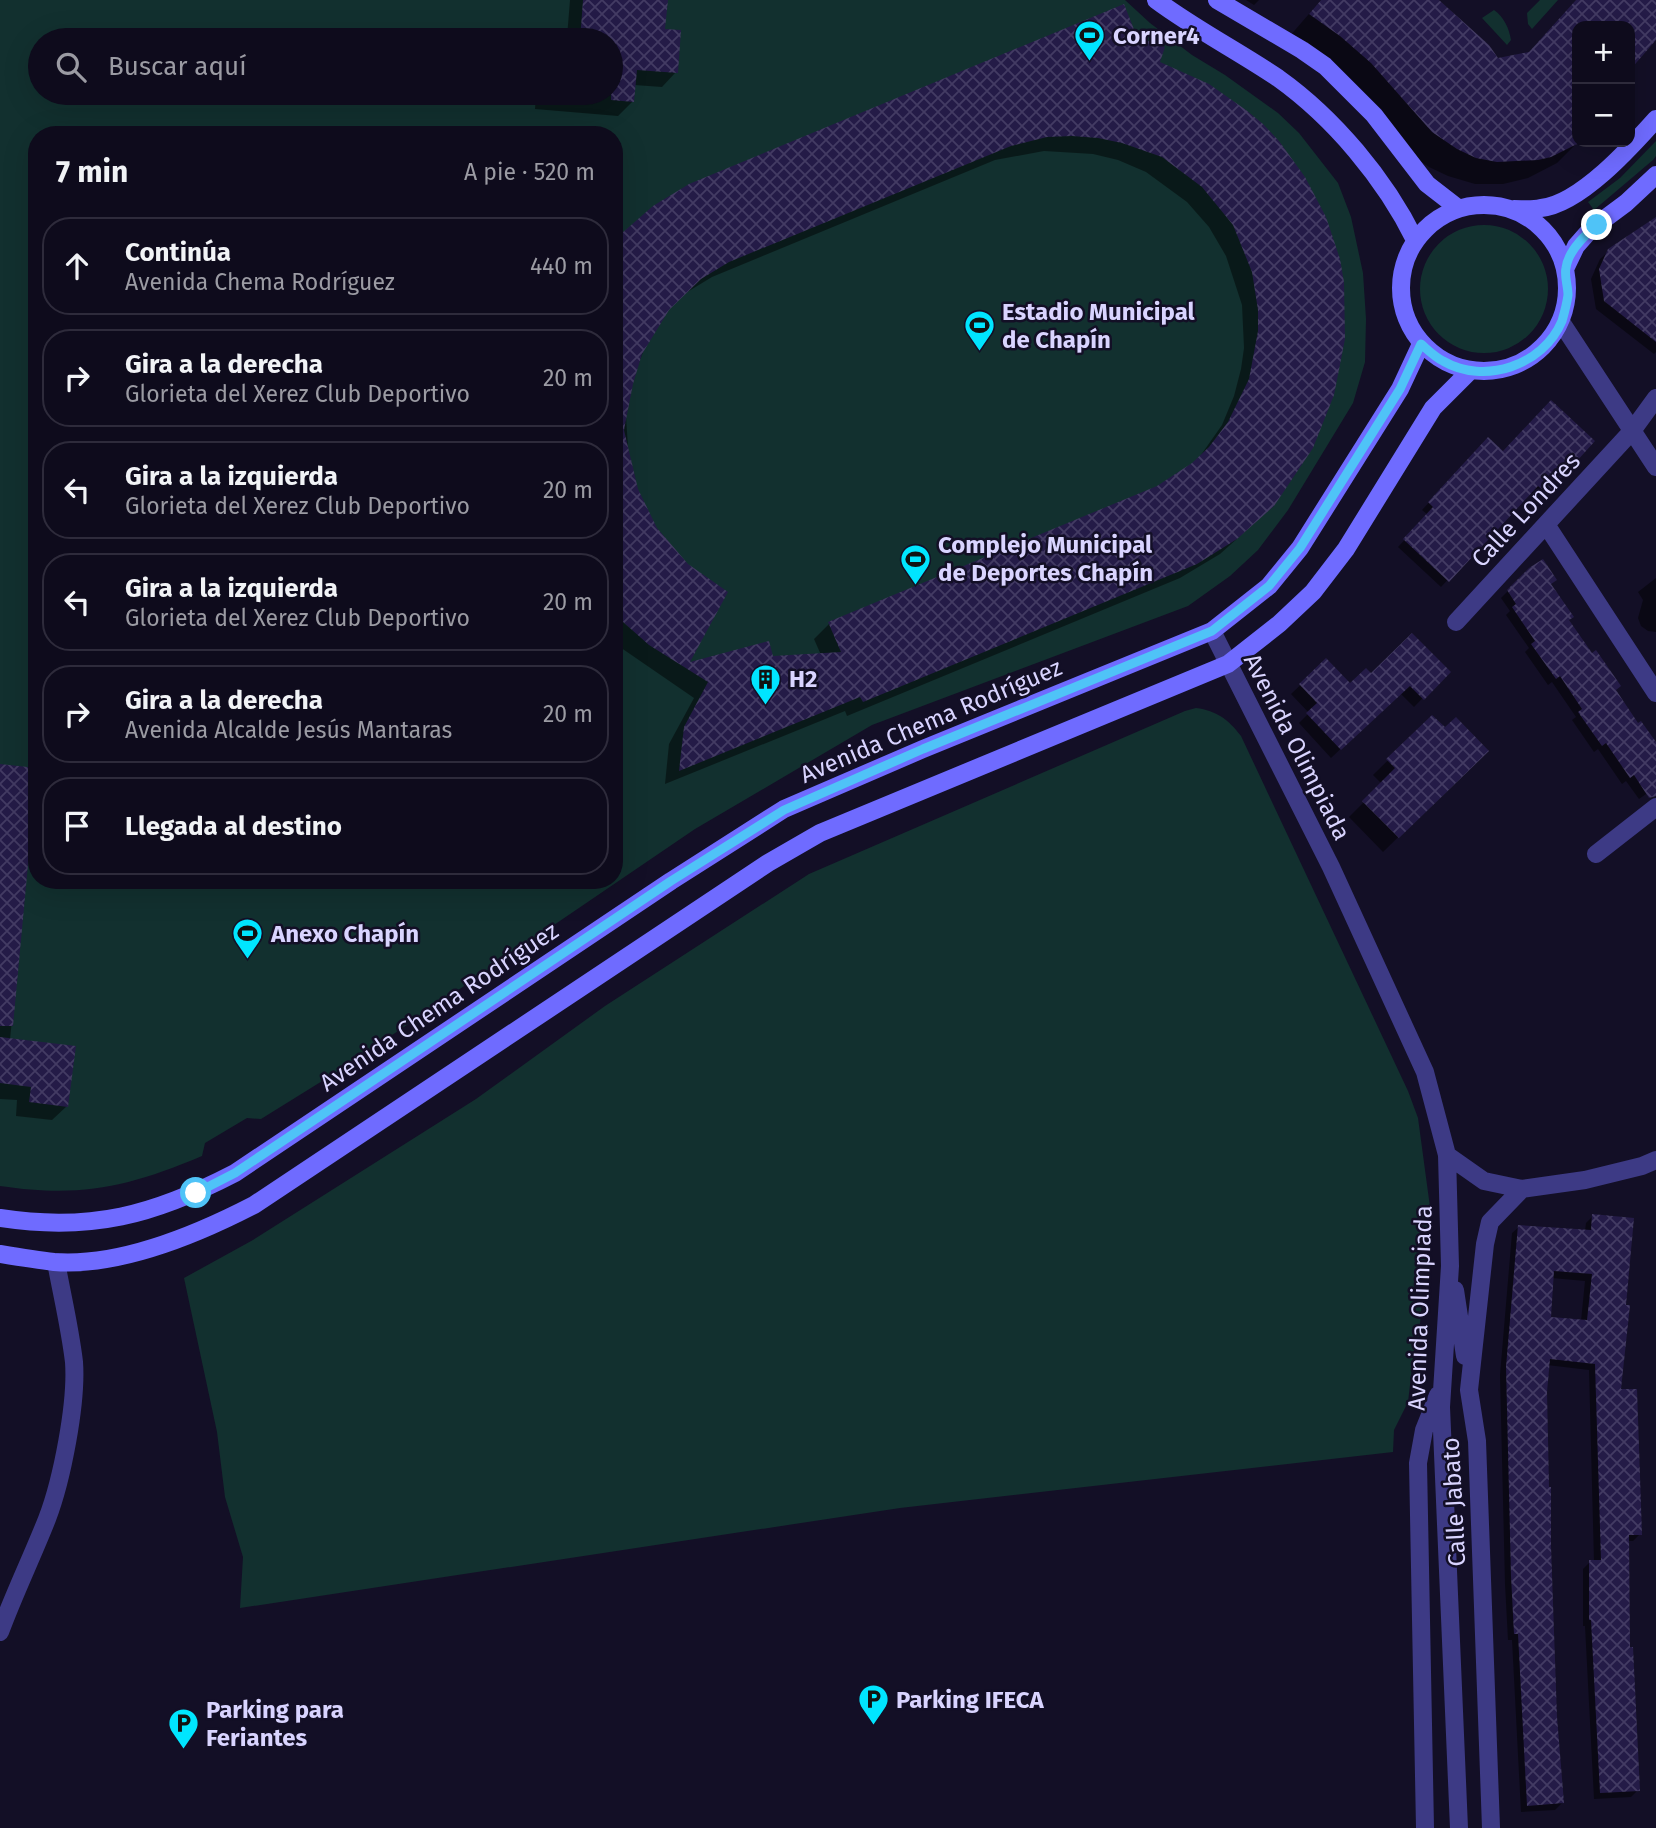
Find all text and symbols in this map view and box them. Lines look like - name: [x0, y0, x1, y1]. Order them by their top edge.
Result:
- sports icon: Corner4: [1073, 19, 1107, 63]
- map controls: [1572, 21, 1635, 147]
- button: +: [1572, 21, 1635, 84]
- place label: Corner4: [1113, 22, 1200, 50]
- search box: [28, 28, 623, 105]
- icon: search: [52, 48, 90, 86]
- text: Buscar aquí: [108, 51, 246, 82]
- button: −: [1572, 84, 1635, 147]
- text: 7 min: [56, 154, 128, 190]
- text: A pie · 520 m: [464, 158, 595, 186]
- route end: [1581, 209, 1612, 240]
- text: Continúa: [125, 237, 231, 268]
- icon: ahead: [58, 247, 96, 285]
- text: 440 m: [530, 252, 593, 280]
- text: Avenida Chema Rodríguez: [125, 268, 395, 296]
- place label: Estadio Municipal de Chapín: [1002, 298, 1196, 354]
- sports icon: Estadio Municipal de Chapín: [962, 309, 996, 353]
- text: Gira a la derecha: [125, 349, 323, 380]
- icon: right: [58, 359, 96, 397]
- text: 20 m: [543, 364, 593, 392]
- text: Glorieta del Xerez Club Deportivo: [125, 380, 470, 408]
- street label: Calle Londres: [1466, 447, 1586, 573]
- text: Gira a la izquierda: [125, 461, 338, 492]
- icon: left: [58, 471, 96, 509]
- text: 20 m: [543, 476, 593, 504]
- text: Glorieta del Xerez Club Deportivo: [125, 492, 470, 520]
- place label: Complejo Municipal de Deportes Chapín: [938, 531, 1153, 587]
- sports icon: Complejo Municipal de Deportes Chapín: [898, 542, 932, 586]
- text: Gira a la izquierda: [125, 573, 338, 604]
- icon: left: [58, 583, 96, 621]
- text: 20 m: [543, 588, 593, 616]
- text: Glorieta del Xerez Club Deportivo: [125, 604, 470, 632]
- street label: Avenida Olimpiada: [1238, 649, 1356, 845]
- street label: Avenida Chema Rodríguez: [796, 653, 1066, 789]
- building icon: H2: [749, 662, 783, 706]
- place label: H2: [789, 665, 817, 693]
- text: Gira a la derecha: [125, 685, 323, 716]
- icon: right: [58, 695, 96, 733]
- text: 20 m: [543, 700, 593, 728]
- text: Avenida Alcalde Jesús Mantaras: [125, 716, 452, 744]
- icon: arrive: [58, 807, 96, 845]
- text: Llegada al destino: [125, 811, 342, 842]
- sports icon: Anexo Chapín: [231, 917, 265, 961]
- street label: Avenida Chema Rodríguez: [314, 917, 564, 1097]
- place label: Anexo Chapín: [270, 920, 419, 948]
- route start: [180, 1177, 211, 1208]
- street label: Avenida Olimpiada: [1402, 1205, 1438, 1411]
- street label: Calle Jabato: [1437, 1437, 1471, 1567]
- parking icon: Parking IFECA: [856, 1683, 890, 1727]
- place label: Parking IFECA: [896, 1686, 1045, 1714]
- place label: Parking para Feriantes: [206, 1696, 344, 1752]
- parking icon: Parking para Feriantes: [166, 1707, 200, 1751]

